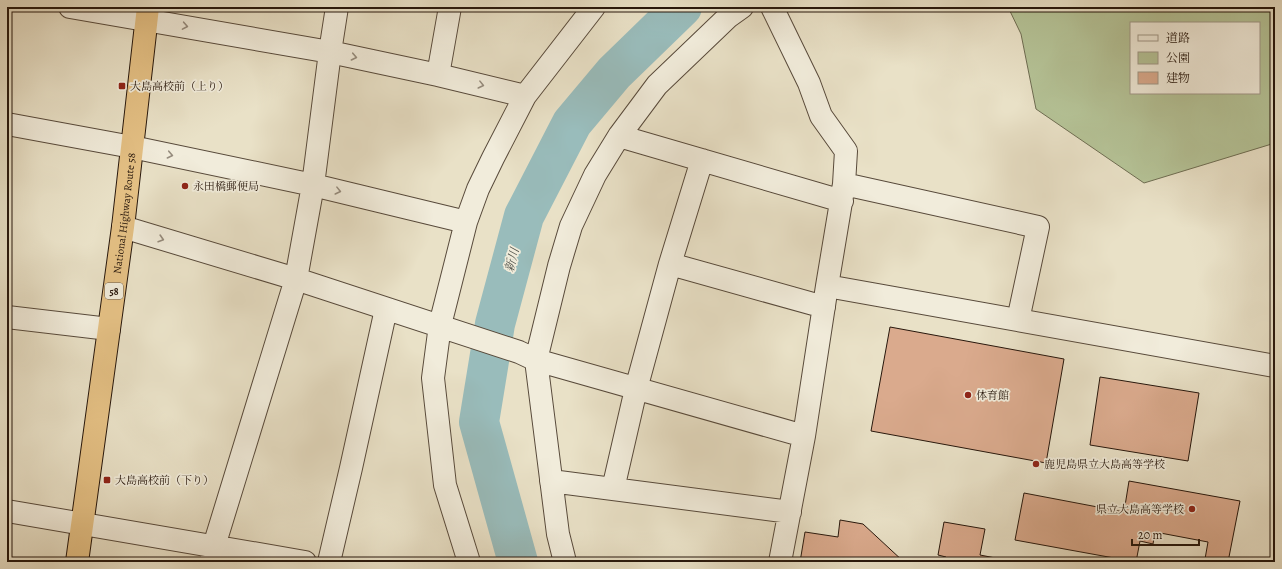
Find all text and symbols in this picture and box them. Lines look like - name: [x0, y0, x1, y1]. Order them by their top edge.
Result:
- one-way arrow: [181, 21, 188, 30]
- legend: [1130, 22, 1260, 94]
- text: 道路: [1166, 30, 1190, 46]
- text: 公園: [1166, 50, 1190, 66]
- one-way arrow: [351, 52, 357, 60]
- text: 建物: [1166, 70, 1190, 86]
- place label: 大島高校前（上り）: [130, 79, 229, 94]
- marker: 大島高校前（上り）: [117, 81, 127, 91]
- one-way arrow: [477, 81, 484, 89]
- one-way arrow: [167, 150, 173, 158]
- street label: National Highway Route 58: [109, 152, 139, 275]
- place label: 永田橋郵便局: [193, 179, 259, 194]
- marker: 永田橋郵便局: [180, 181, 190, 191]
- one-way arrow: [335, 186, 342, 195]
- one-way arrow: [157, 234, 164, 243]
- water label: 新川: [501, 244, 523, 274]
- road number: 58: [105, 283, 123, 299]
- place label: 体育館: [976, 388, 1009, 403]
- marker: 体育館: [963, 390, 973, 400]
- place label: 鹿児島県立大島高等学校: [1044, 457, 1165, 472]
- marker: 鹿児島県立大島高等学校: [1031, 459, 1041, 469]
- place label: 大島高校前（下り）: [115, 473, 214, 488]
- marker: 大島高校前（下り）: [102, 475, 112, 485]
- place label: 県立大島高等学校: [1096, 502, 1184, 517]
- marker: 県立大島高等学校: [1187, 504, 1197, 514]
- scale bar: [1132, 521, 1199, 547]
- text: 20 m: [1138, 527, 1162, 543]

